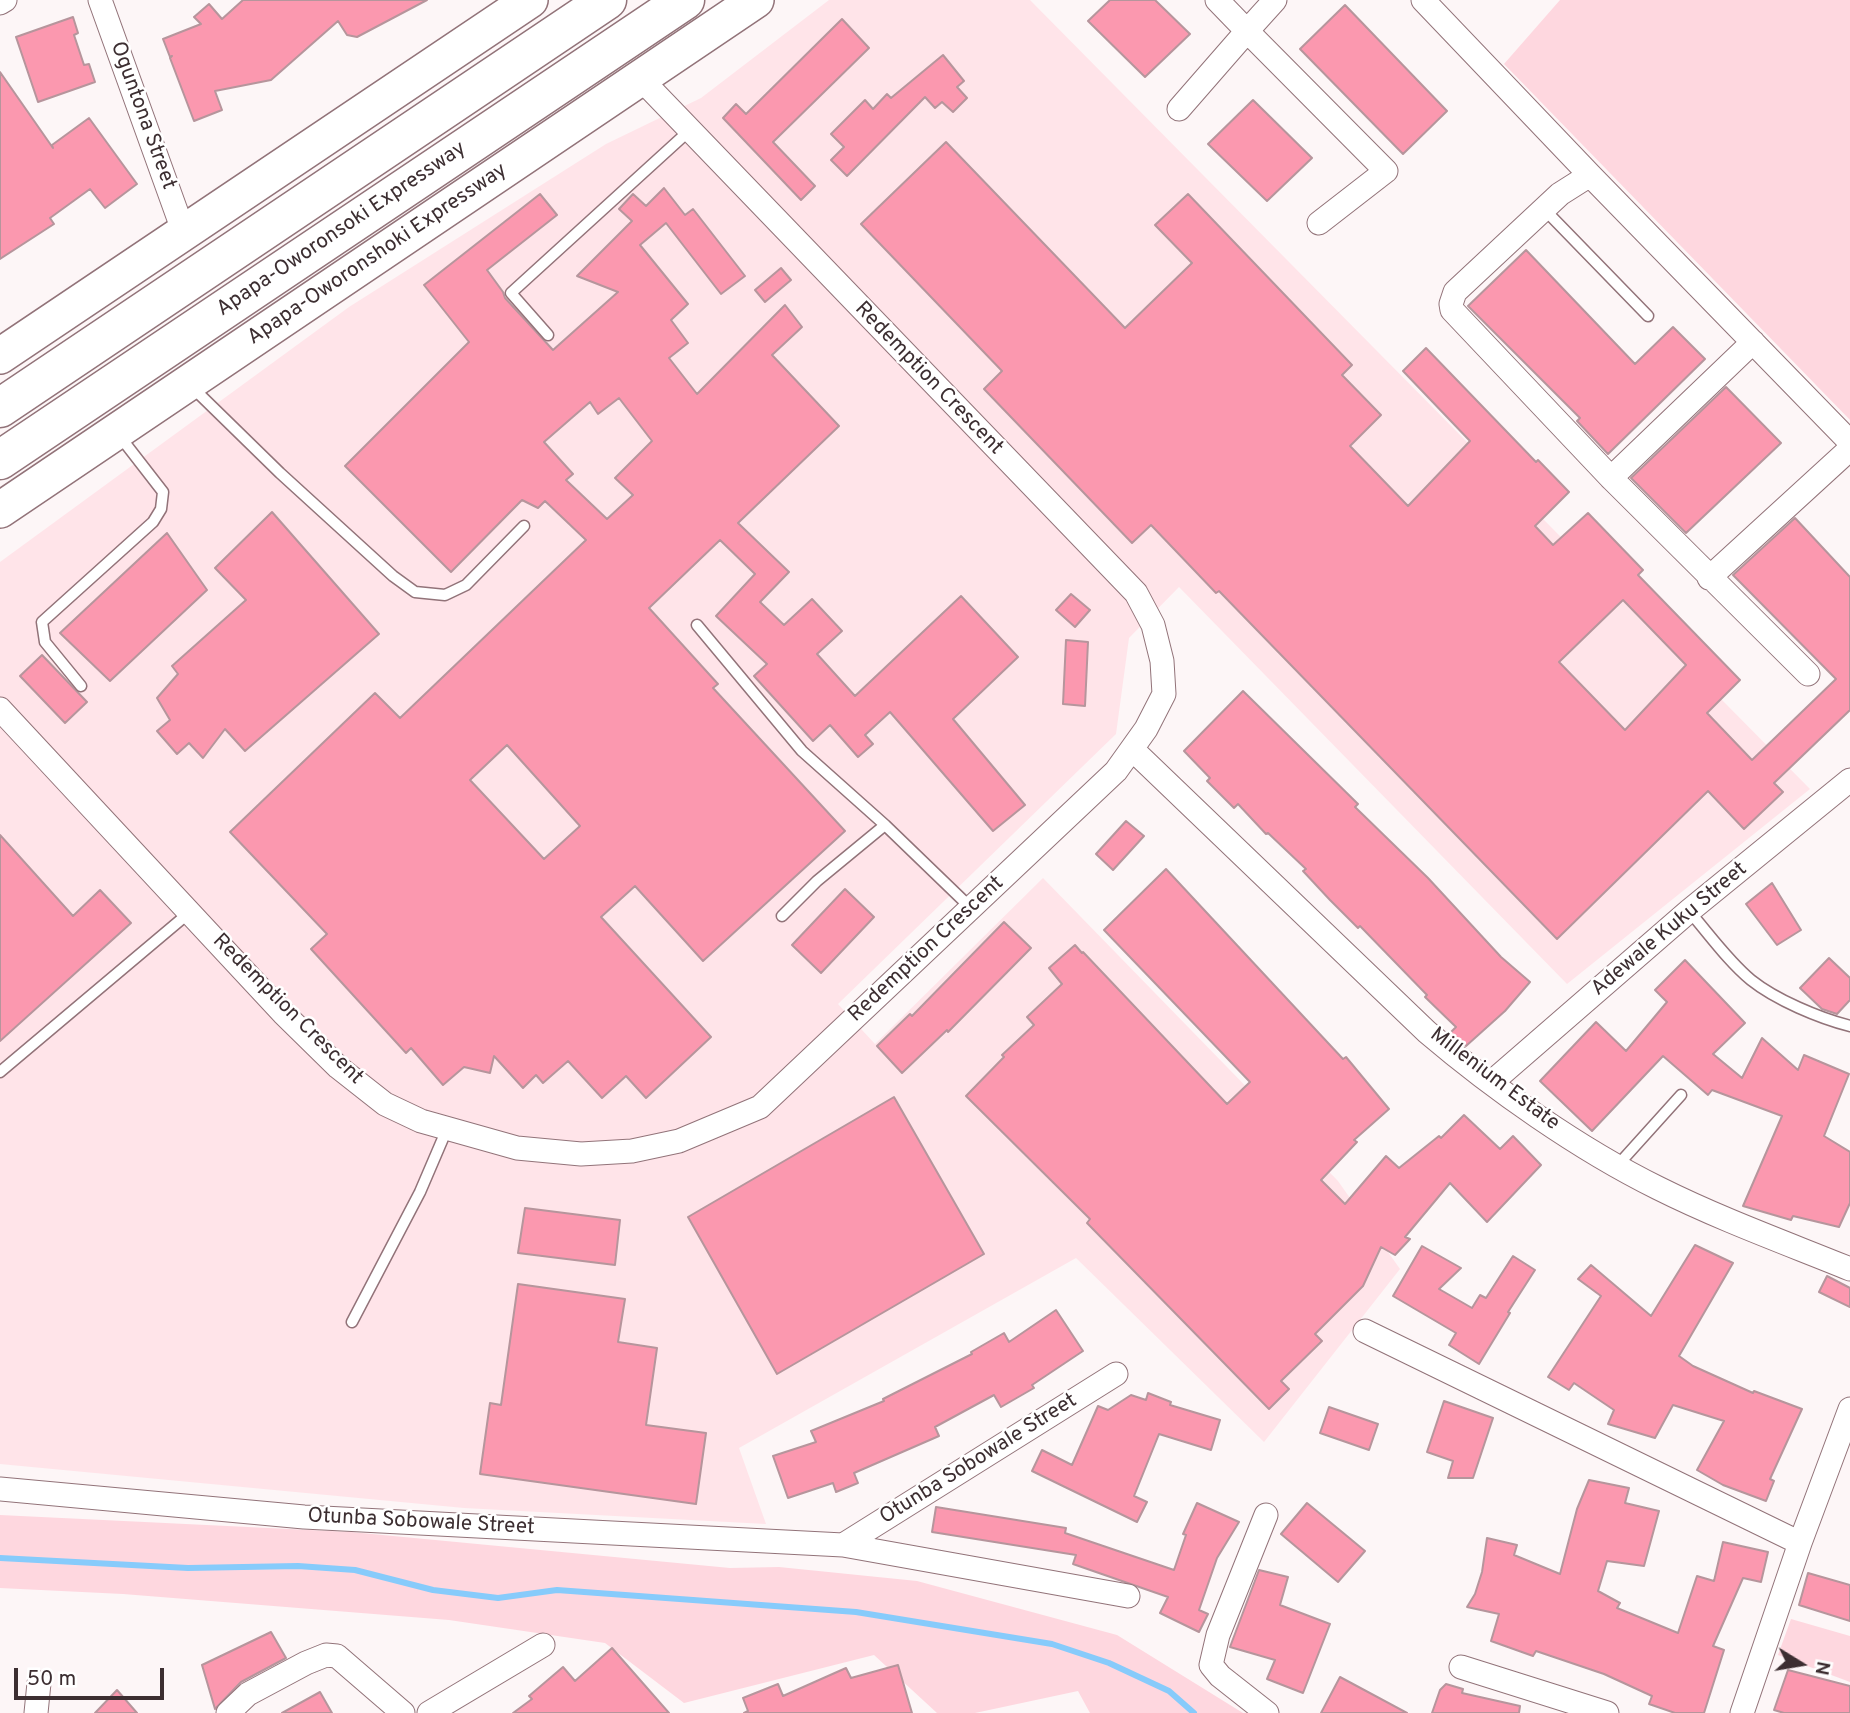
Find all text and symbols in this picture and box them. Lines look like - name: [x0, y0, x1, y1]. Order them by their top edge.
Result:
- street label: Oguntona Street: [104, 39, 180, 193]
- street label: Apapa-Oworonsoki Expressway: [213, 137, 471, 323]
- street label: Apapa-Oworonshoki Expressway: [243, 159, 513, 351]
- street label: Redemption Crescent: [848, 297, 1008, 461]
- street label: Adewale Kuku Street: [1587, 858, 1753, 1002]
- street label: Redemption Crescent: [844, 872, 1010, 1028]
- street label: Redemption Crescent: [206, 929, 368, 1091]
- street label: Millenium Estate: [1424, 1023, 1564, 1137]
- street label: Otunba Sobowale Street: [876, 1389, 1082, 1531]
- street label: Otunba Sobowale Street: [307, 1504, 535, 1542]
- north arrow: [1766, 1629, 1836, 1699]
- scale bar: [18, 1654, 168, 1698]
- text: N: [1809, 1659, 1835, 1677]
- text: 50 m: [27, 1666, 76, 1693]

